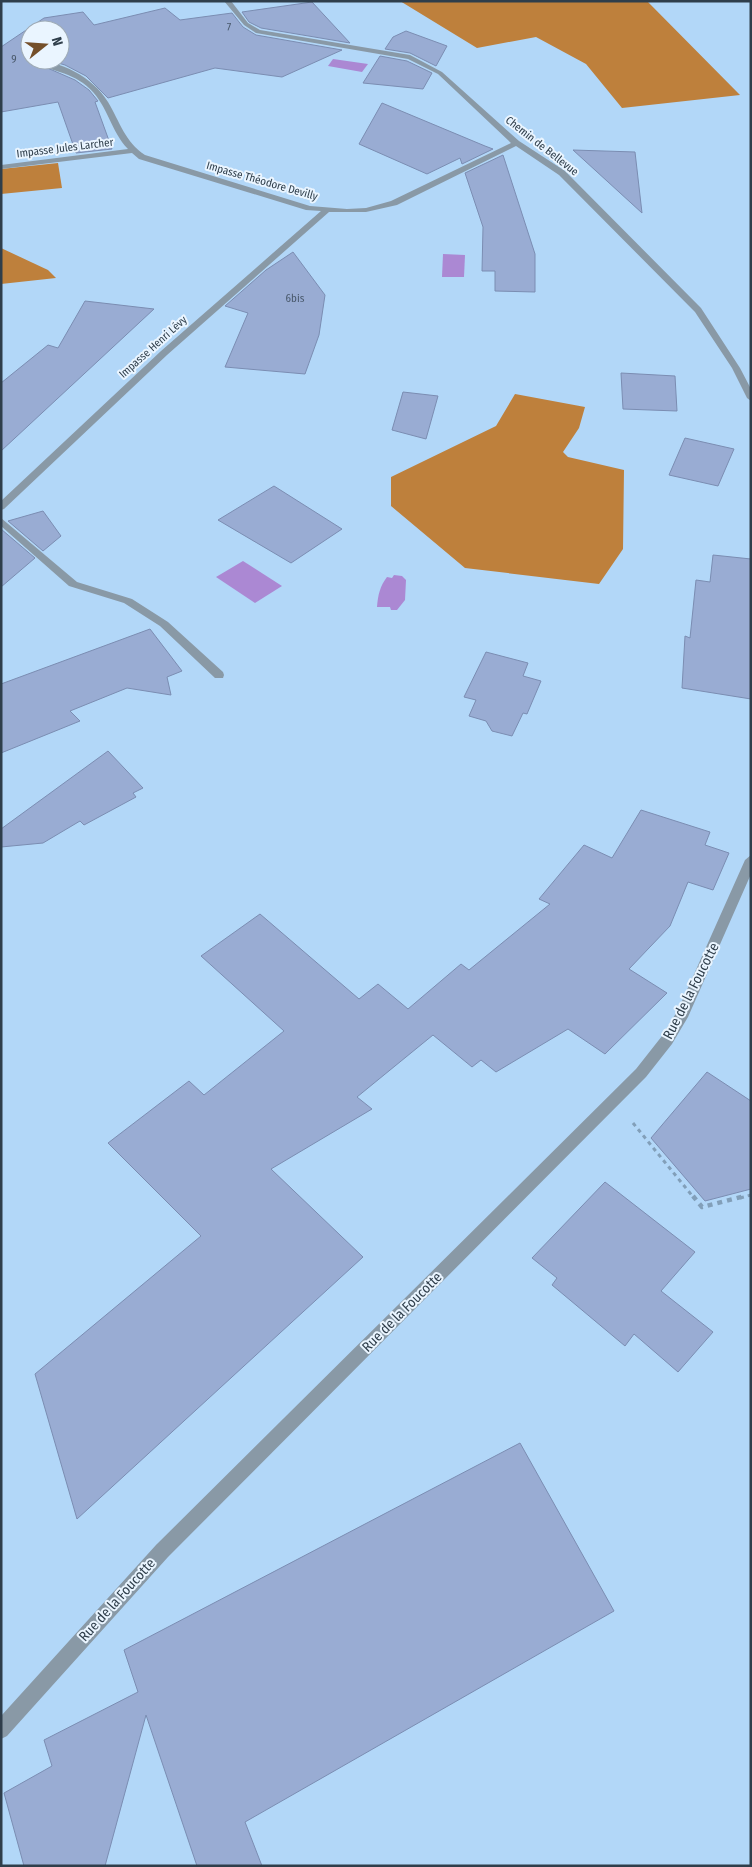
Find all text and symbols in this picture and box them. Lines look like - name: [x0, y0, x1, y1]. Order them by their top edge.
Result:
- north arrow: [20, 20, 70, 70]
- house number: 7: [227, 21, 232, 34]
- text: N: [48, 35, 66, 48]
- house number: 9: [11, 53, 17, 66]
- street label: Chemin de Bellevue: [503, 114, 581, 178]
- street label: Impasse Jules Larcher: [16, 136, 114, 160]
- street label: Impasse Théodore Devilly: [205, 159, 319, 203]
- house number: 6bis: [286, 292, 305, 305]
- street label: Impasse Henri Lévy: [116, 313, 190, 381]
- street label: Rue de la Foucotte: [659, 940, 723, 1042]
- street label: Rue de la Foucotte: [359, 1268, 446, 1355]
- street label: Rue de la Foucotte: [75, 1555, 159, 1645]

